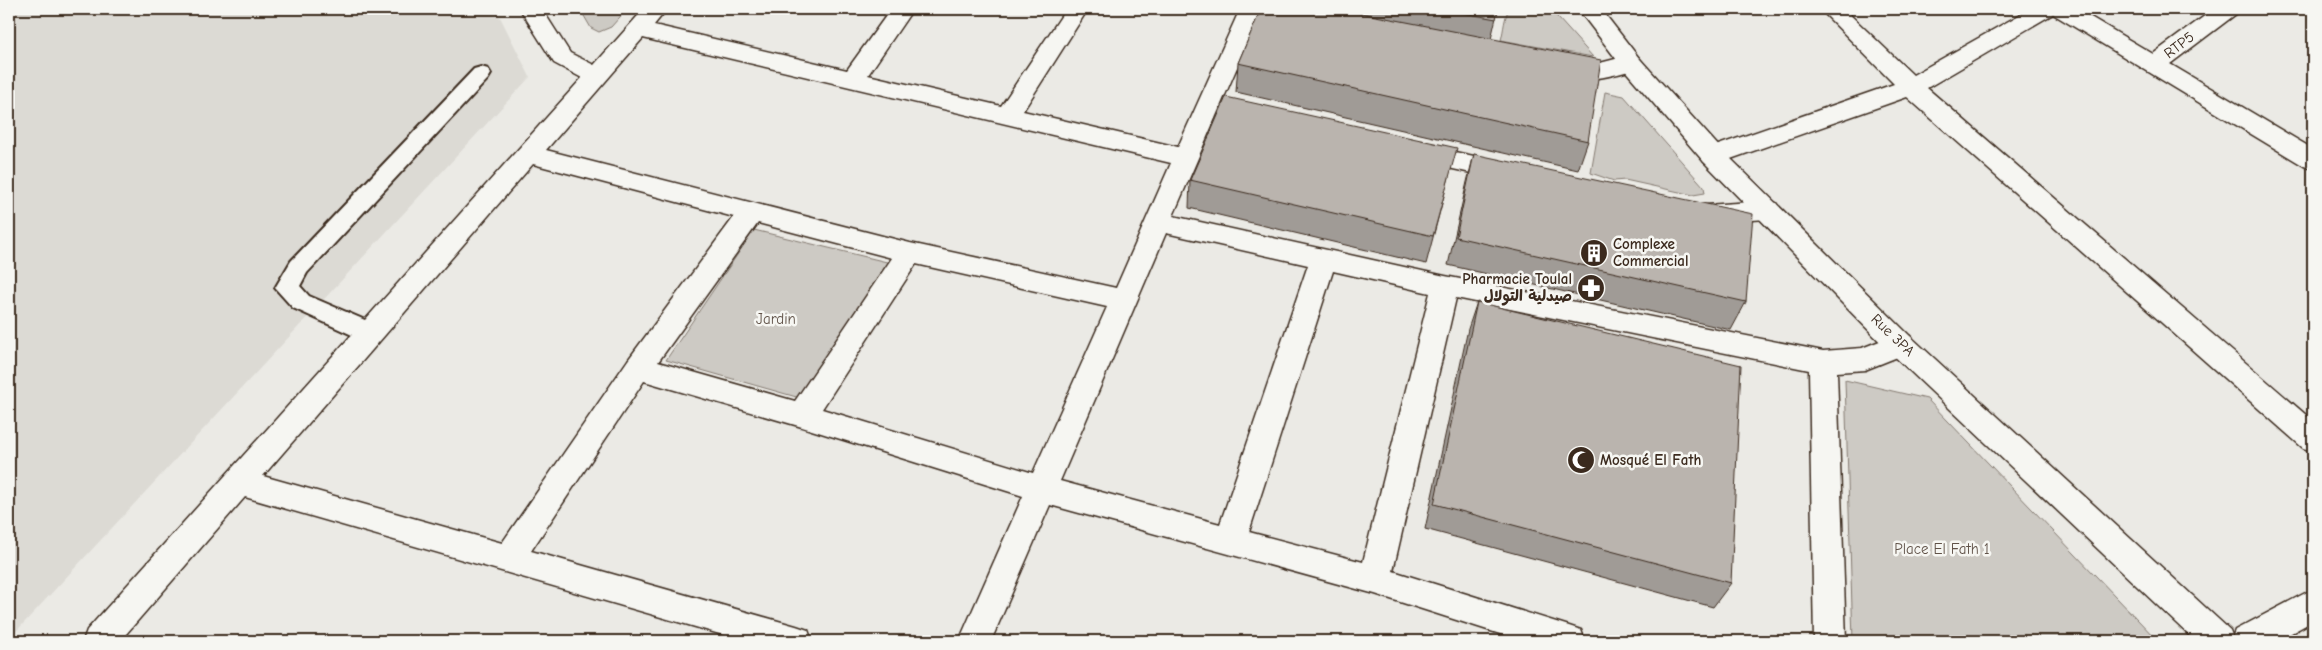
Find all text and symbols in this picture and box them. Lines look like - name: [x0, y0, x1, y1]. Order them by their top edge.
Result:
- street label: RTP5: [2160, 28, 2198, 62]
- place label: Complexe Commercial: [1613, 235, 1688, 270]
- building icon: Complexe Commercial: [1579, 238, 1609, 268]
- place label: Pharmacie Toulal صيدلية التولال: [1462, 270, 1572, 306]
- pharmacy icon: Pharmacie Toulal صيدلية التولال: [1576, 273, 1606, 303]
- park label: Jardin: [756, 310, 796, 328]
- street label: Rue 3PA: [1868, 310, 1919, 360]
- mosque icon: Mosqué El Fath: [1566, 445, 1596, 475]
- place label: Mosqué El Fath: [1600, 451, 1701, 469]
- park label: Place El Fath 1: [1894, 540, 1990, 558]

